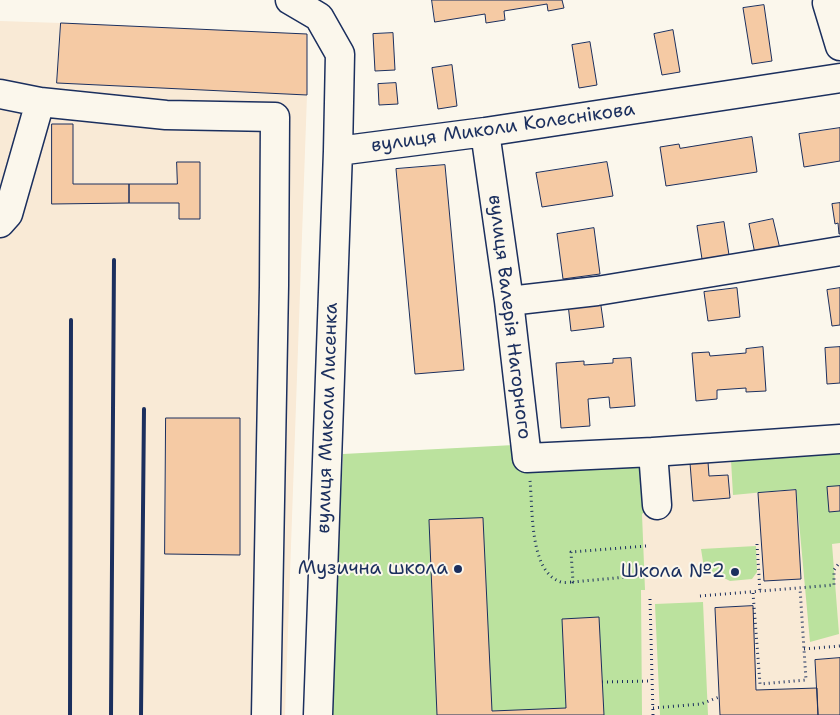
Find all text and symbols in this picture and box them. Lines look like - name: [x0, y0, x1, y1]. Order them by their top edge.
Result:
- street label: вулиця Миколи Колеснікова: [370, 98, 636, 158]
- street label: вулиця Валерія Нагорного: [483, 193, 535, 441]
- street label: вулиця Миколи Лисенка: [313, 302, 343, 534]
- place label: Музична школа: [298, 558, 448, 580]
- place label: Школа №2: [621, 561, 725, 583]
- marker: Музична школа: [452, 563, 464, 575]
- marker: Школа №2: [729, 566, 741, 578]

